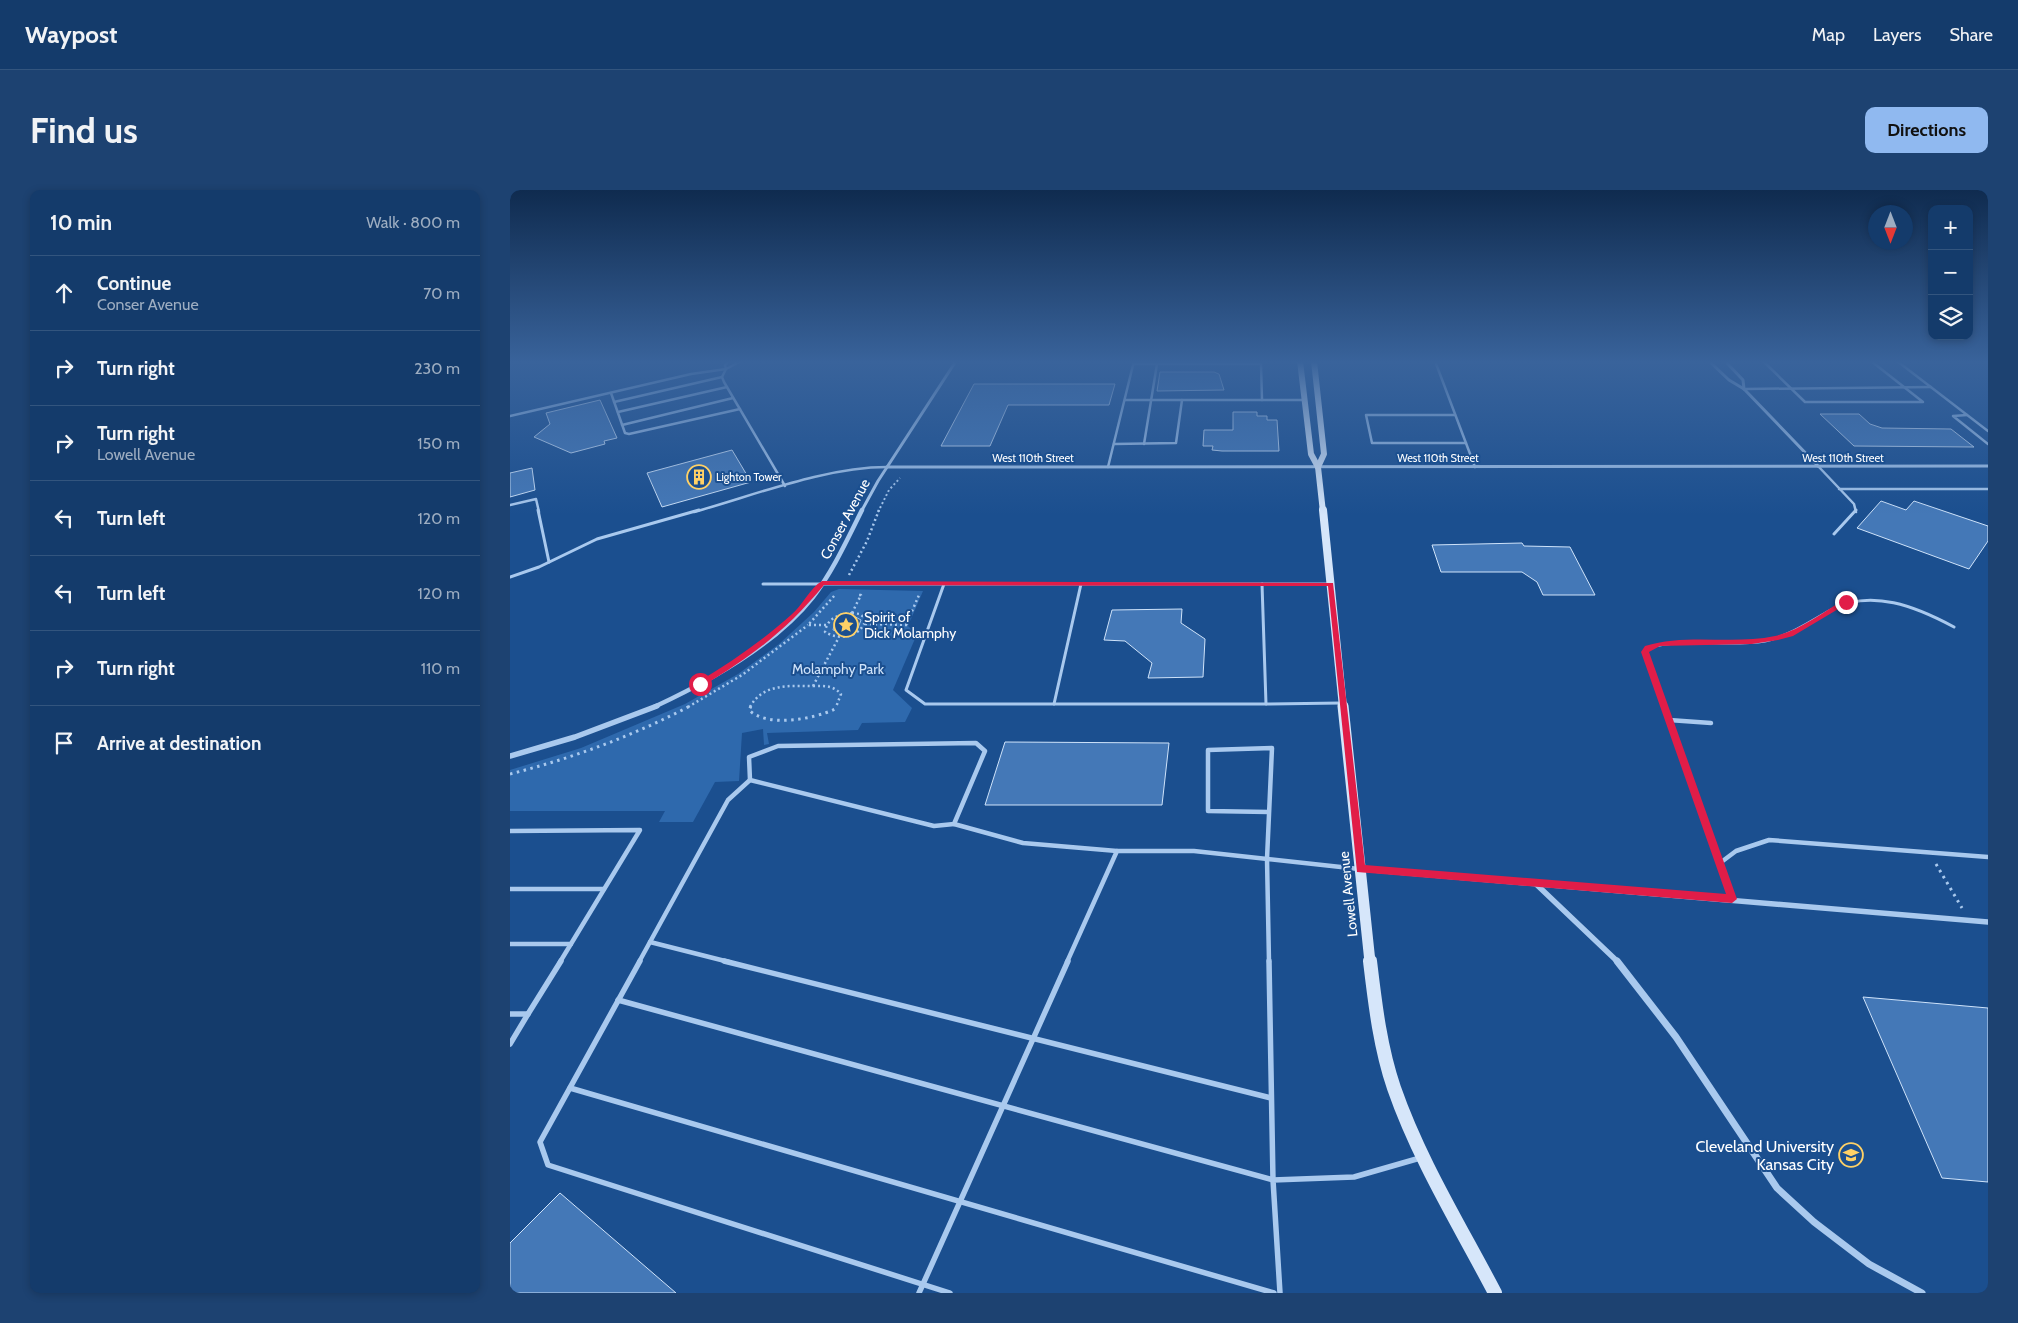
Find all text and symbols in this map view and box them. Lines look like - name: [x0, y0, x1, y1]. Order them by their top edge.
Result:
- text: Waypost: [25, 20, 117, 49]
- text: Map: [1812, 24, 1845, 46]
- text: Layers: [1873, 24, 1922, 46]
- text: Share: [1950, 24, 1993, 46]
- button: Directions: [1865, 107, 1988, 153]
- text: Find us: [30, 109, 138, 152]
- north arrow: [1868, 205, 1913, 250]
- map controls: [1928, 205, 1973, 340]
- button: +: [1928, 205, 1973, 250]
- text: 10 min: [50, 210, 112, 235]
- text: Walk · 800 m: [366, 213, 460, 232]
- button: −: [1928, 250, 1973, 295]
- text: Continue: [97, 272, 171, 295]
- icon: ahead: [50, 279, 78, 307]
- text: 70 m: [423, 284, 460, 303]
- text: Conser Avenue: [97, 295, 199, 314]
- button: layers: [1928, 295, 1973, 340]
- icon: right: [50, 354, 78, 382]
- text: Turn right: [97, 357, 175, 380]
- text: 230 m: [414, 359, 460, 378]
- text: Turn right: [97, 422, 175, 445]
- icon: right: [50, 429, 78, 457]
- text: 150 m: [417, 434, 460, 453]
- text: Lowell Avenue: [97, 445, 195, 464]
- street label: West 110th Street: [992, 451, 1074, 465]
- street label: West 110th Street: [1397, 451, 1479, 465]
- street label: West 110th Street: [1802, 451, 1884, 465]
- building icon: Lighton Tower: [686, 464, 712, 490]
- place label: Lighton Tower: [716, 470, 782, 484]
- street label: Conser Avenue: [816, 476, 874, 562]
- icon: left: [50, 504, 78, 532]
- text: Turn left: [97, 507, 165, 530]
- text: 120 m: [418, 509, 460, 528]
- icon: left: [50, 579, 78, 607]
- text: Turn left: [97, 582, 165, 605]
- text: 120 m: [418, 584, 460, 603]
- route end: [1835, 591, 1858, 614]
- place label: Spirit of Dick Molamphy: [864, 608, 956, 642]
- place icon: Spirit of Dick Molamphy: [833, 612, 859, 638]
- icon: right: [50, 654, 78, 682]
- text: Turn right: [97, 657, 175, 680]
- text: 110 m: [421, 659, 460, 678]
- park label: Molamphy Park: [792, 660, 885, 678]
- route start: [689, 673, 712, 696]
- icon: arrive: [50, 729, 78, 757]
- text: Arrive at destination: [97, 732, 261, 755]
- street label: Lowell Avenue: [1335, 850, 1361, 938]
- place label: Cleveland University Kansas City: [1695, 1137, 1834, 1174]
- school or university icon: Cleveland University Kansas City: [1838, 1142, 1864, 1168]

